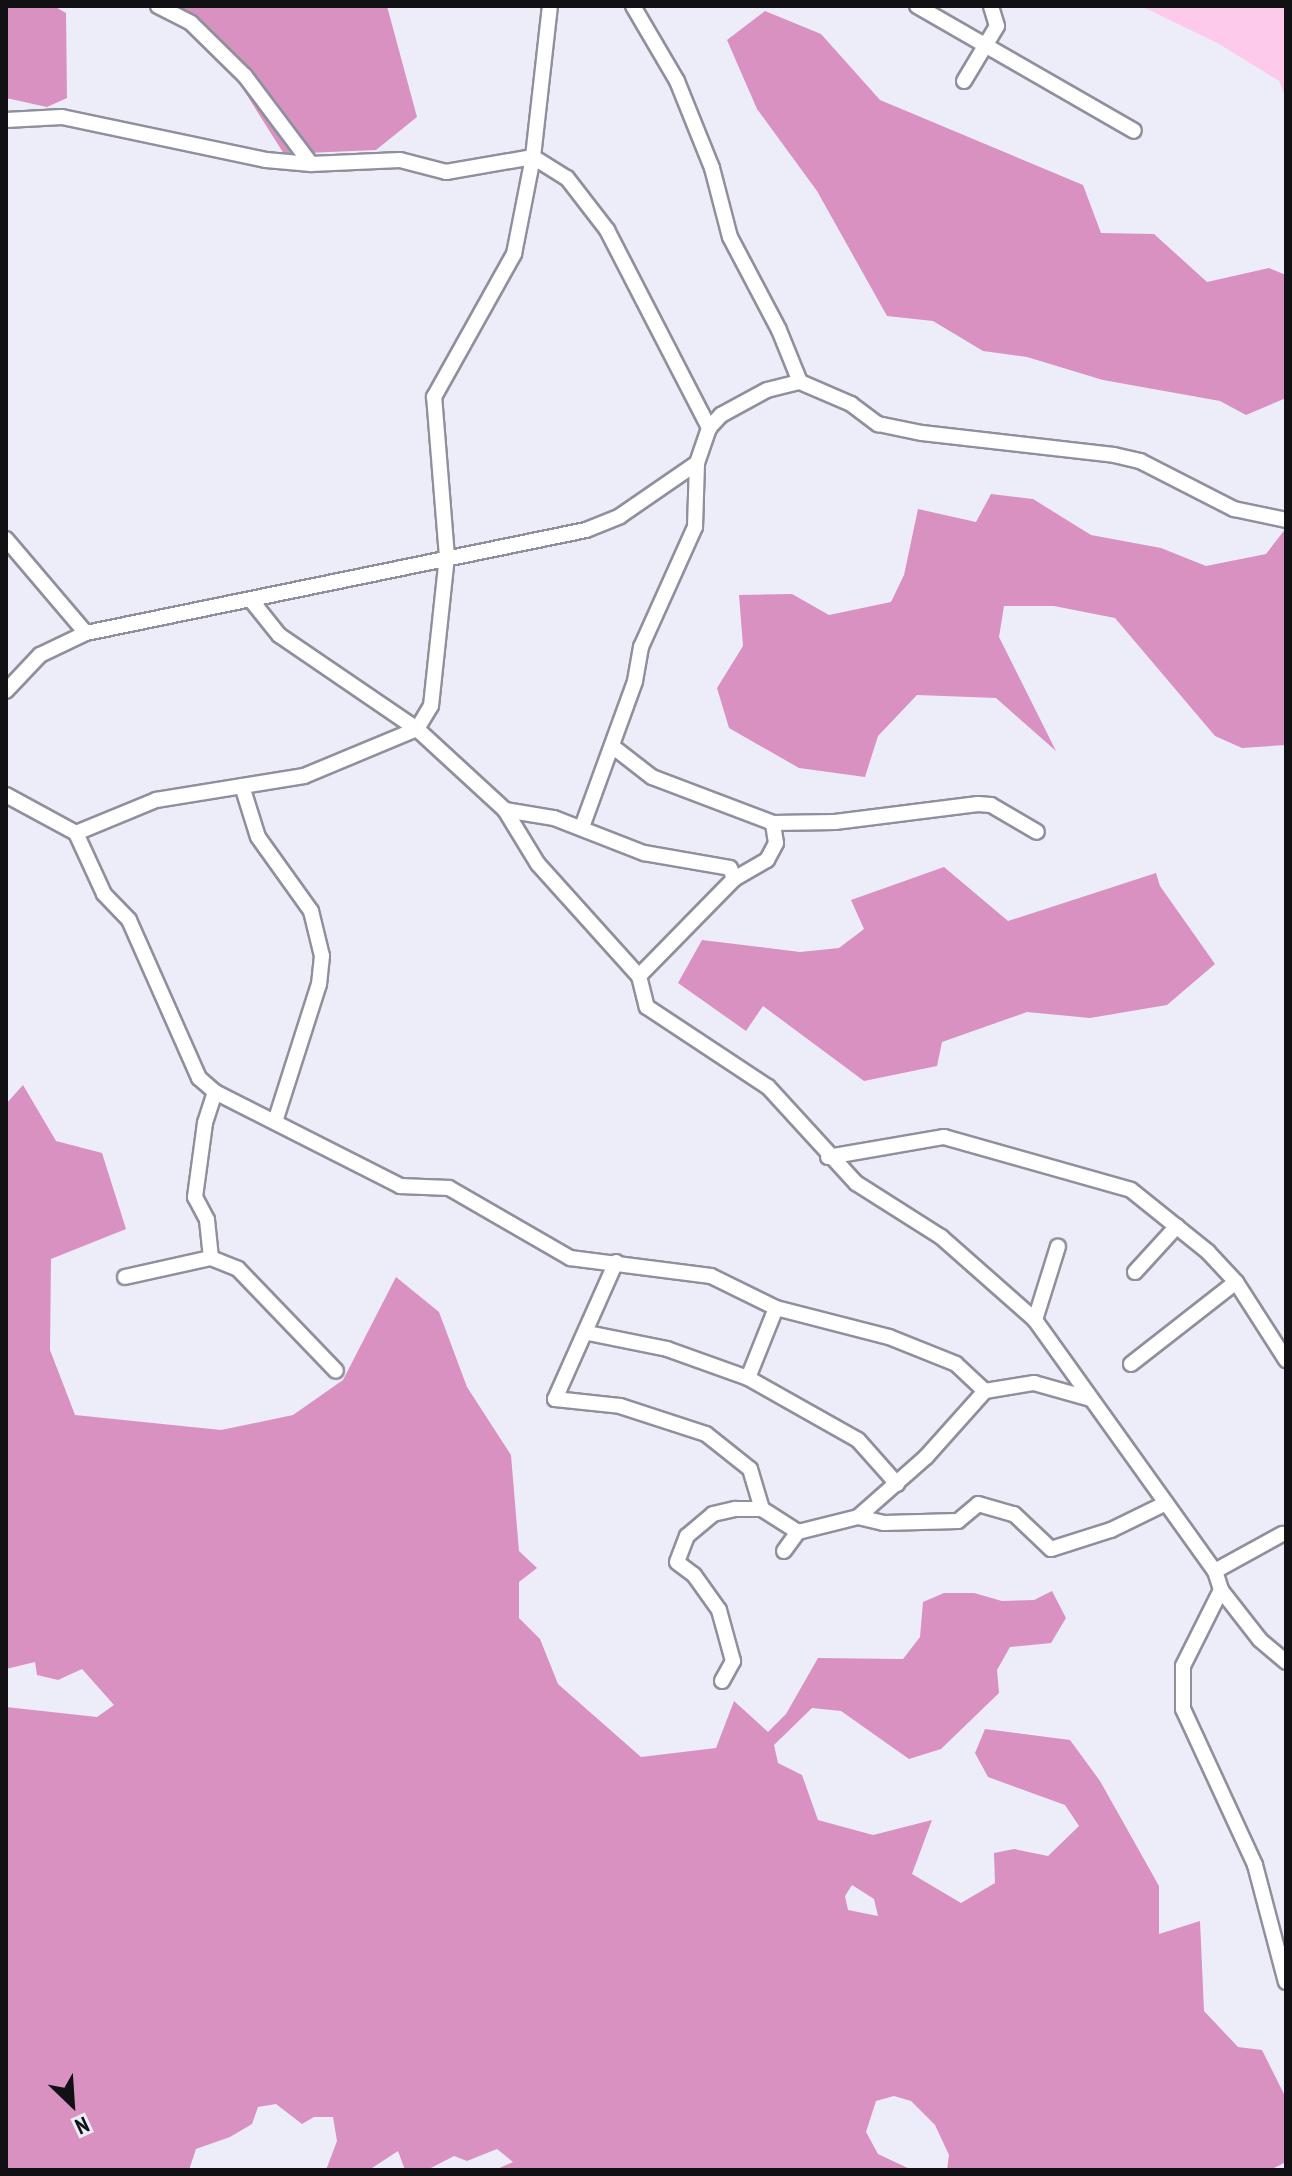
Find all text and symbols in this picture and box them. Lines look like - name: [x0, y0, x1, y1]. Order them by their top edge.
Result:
- north arrow: [32, 2064, 112, 2144]
- text: N: [71, 2111, 93, 2141]

